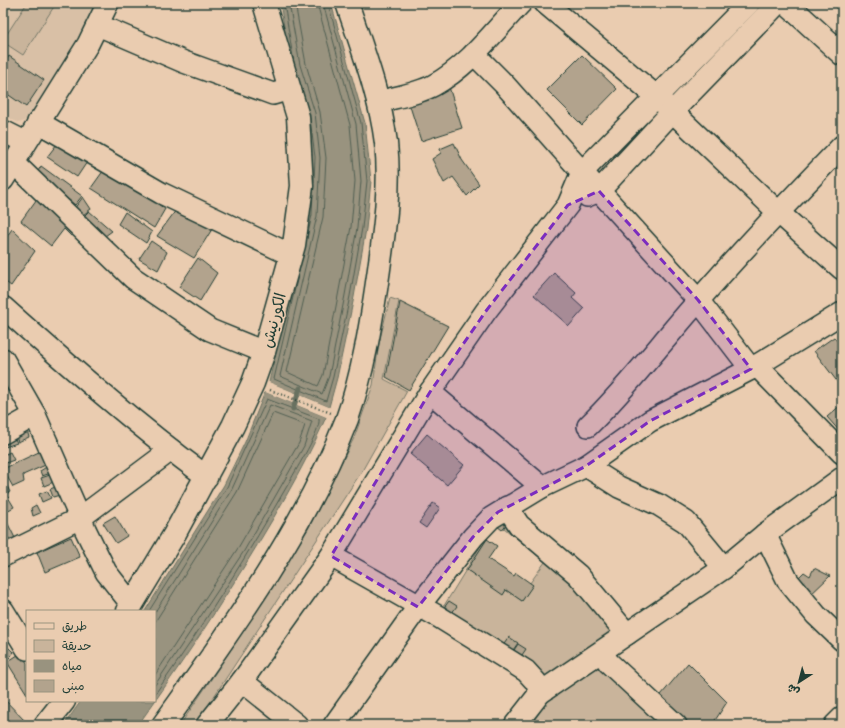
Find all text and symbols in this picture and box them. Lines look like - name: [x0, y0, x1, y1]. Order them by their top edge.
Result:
- street label: الكورنيش: [257, 291, 291, 350]
- legend: [26, 610, 156, 702]
- text: طريق: [62, 618, 87, 634]
- text: حديقة: [62, 638, 91, 654]
- text: مياه: [62, 658, 82, 674]
- north arrow: [779, 662, 819, 702]
- text: مبنى: [62, 678, 85, 694]
- text: ش: [784, 681, 802, 699]

